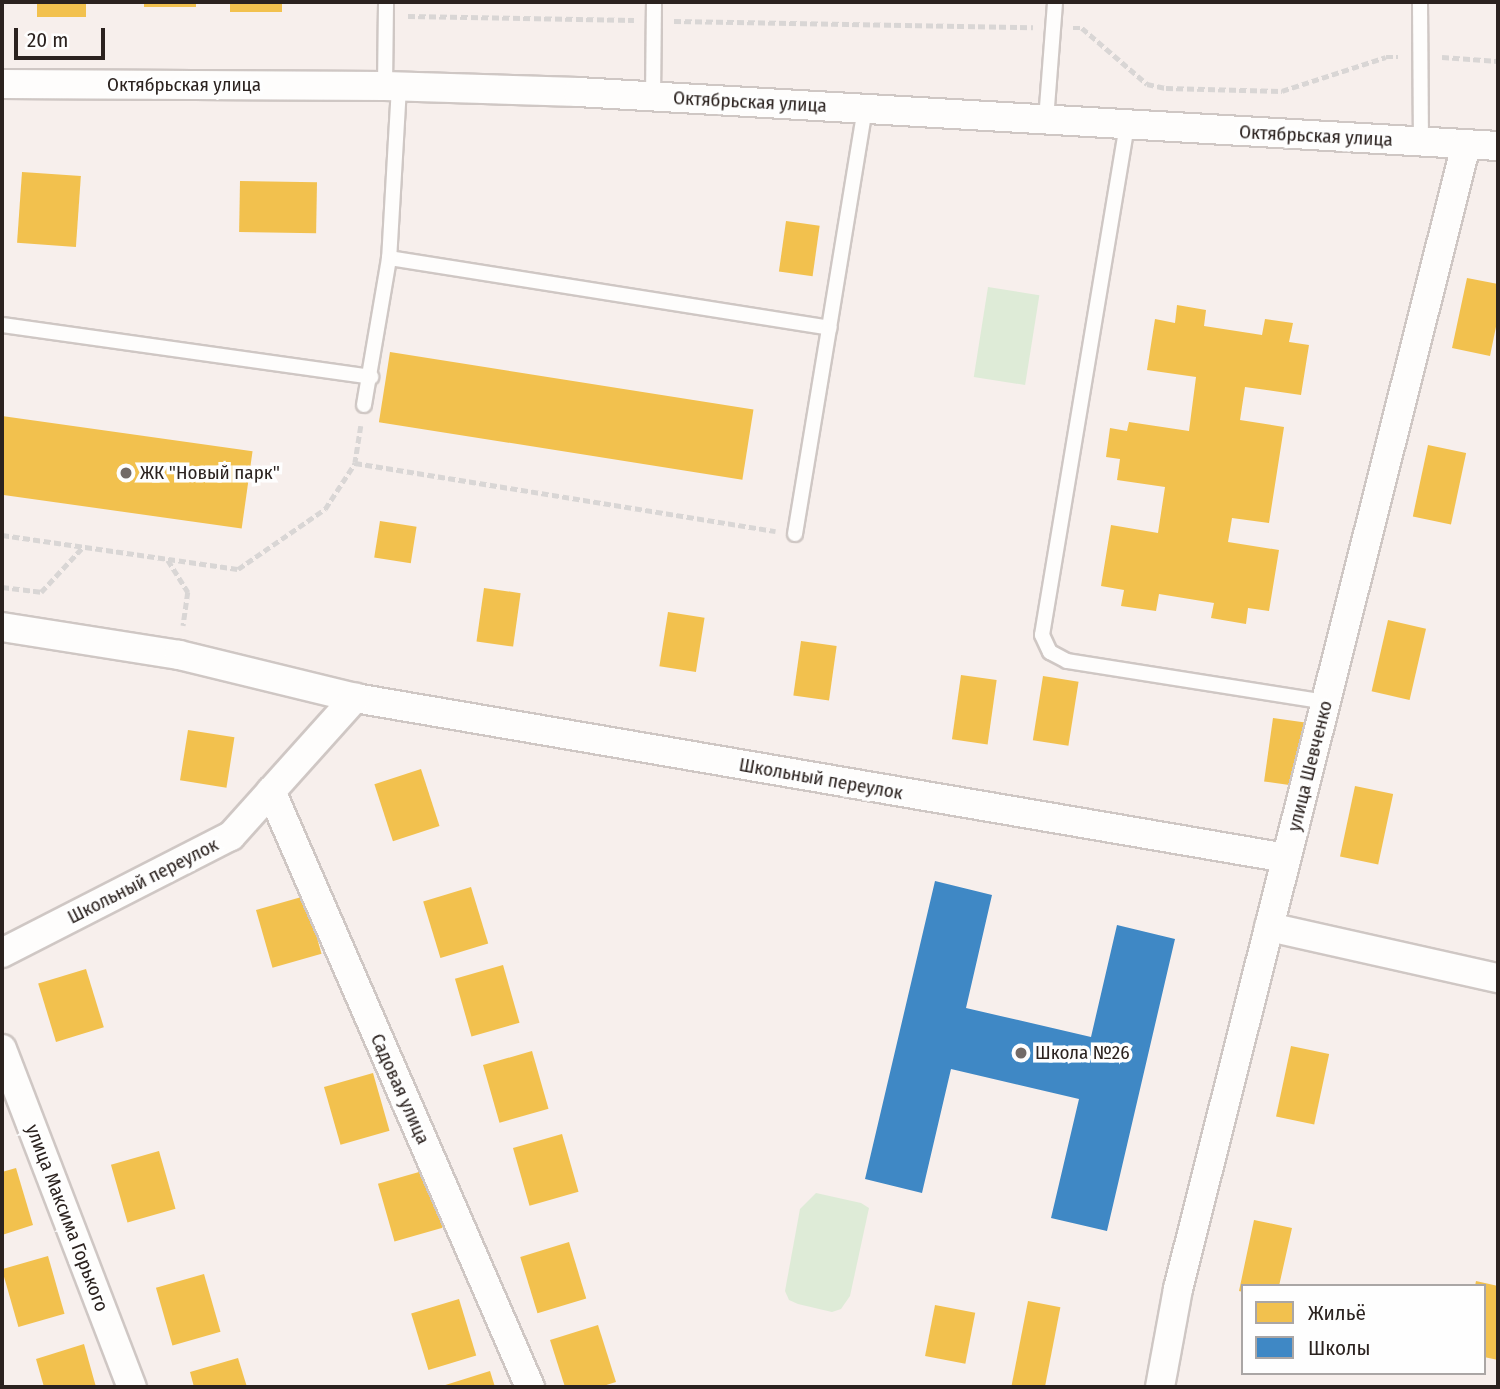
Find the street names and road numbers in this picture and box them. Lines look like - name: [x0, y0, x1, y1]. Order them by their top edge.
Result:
- street label: Октябрьская улица: [107, 74, 261, 96]
- street label: Октябрьская улица: [673, 87, 827, 117]
- street label: Октябрьская улица: [1239, 121, 1393, 151]
- street label: улица Шевченко: [1283, 698, 1337, 834]
- street label: Школьный переулок: [737, 753, 905, 805]
- street label: Школьный переулок: [64, 833, 222, 929]
- street label: Садовая улица: [365, 1030, 435, 1148]
- street label: улица Максима Горького: [21, 1121, 113, 1315]

